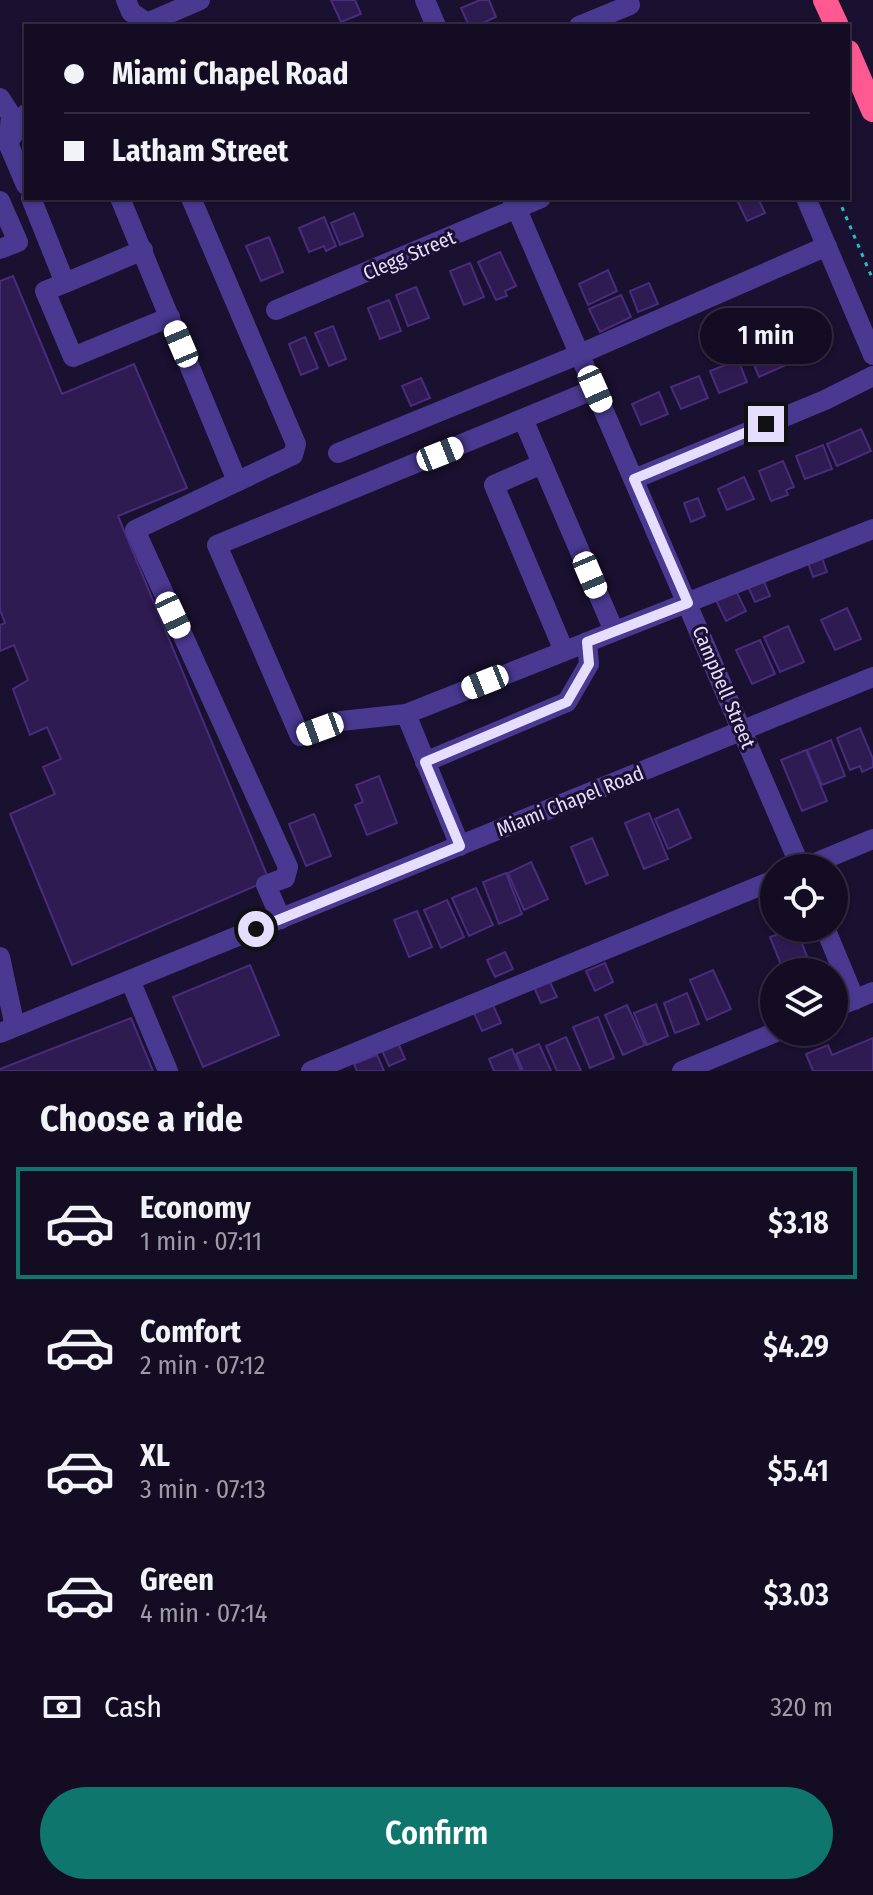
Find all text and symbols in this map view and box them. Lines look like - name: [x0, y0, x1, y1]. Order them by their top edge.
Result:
- text: Miami Chapel Road: [112, 56, 349, 92]
- text: Latham Street: [112, 133, 288, 169]
- street label: Clegg Street: [359, 225, 459, 285]
- callout: 1 min: [700, 308, 832, 364]
- car: [161, 317, 201, 371]
- text: 1 min: [738, 320, 794, 351]
- car: [574, 362, 616, 416]
- route end: [748, 406, 784, 442]
- car: [413, 434, 467, 474]
- car: [570, 548, 610, 602]
- car: [152, 588, 194, 642]
- street label: Campbell Street: [687, 622, 761, 752]
- car: [458, 662, 512, 702]
- car: [293, 710, 347, 748]
- street label: Miami Chapel Road: [493, 761, 647, 841]
- map controls: [760, 854, 848, 1046]
- button: locate: [760, 854, 848, 942]
- route start: [238, 911, 274, 947]
- button: layers: [760, 958, 848, 1046]
- text: Choose a ride: [40, 1097, 243, 1141]
- icon: car: [44, 1187, 116, 1259]
- text: Economy: [140, 1190, 251, 1226]
- text: $3.18: [768, 1205, 829, 1241]
- text: 1 min · 07:11: [140, 1226, 262, 1257]
- icon: car: [44, 1311, 116, 1383]
- text: Comfort: [140, 1314, 241, 1350]
- text: $4.29: [763, 1329, 829, 1365]
- text: 2 min · 07:12: [140, 1350, 265, 1381]
- icon: car: [44, 1435, 116, 1507]
- text: XL: [140, 1438, 170, 1474]
- text: $5.41: [768, 1453, 829, 1489]
- text: 3 min · 07:13: [140, 1474, 266, 1505]
- icon: car: [44, 1559, 116, 1631]
- text: Green: [140, 1562, 214, 1598]
- text: $3.03: [764, 1577, 829, 1613]
- text: 4 min · 07:14: [140, 1598, 267, 1629]
- icon: cash: [40, 1685, 84, 1729]
- text: Cash: [104, 1689, 162, 1725]
- text: 320 m: [770, 1692, 833, 1723]
- button: Confirm: [40, 1787, 833, 1879]

